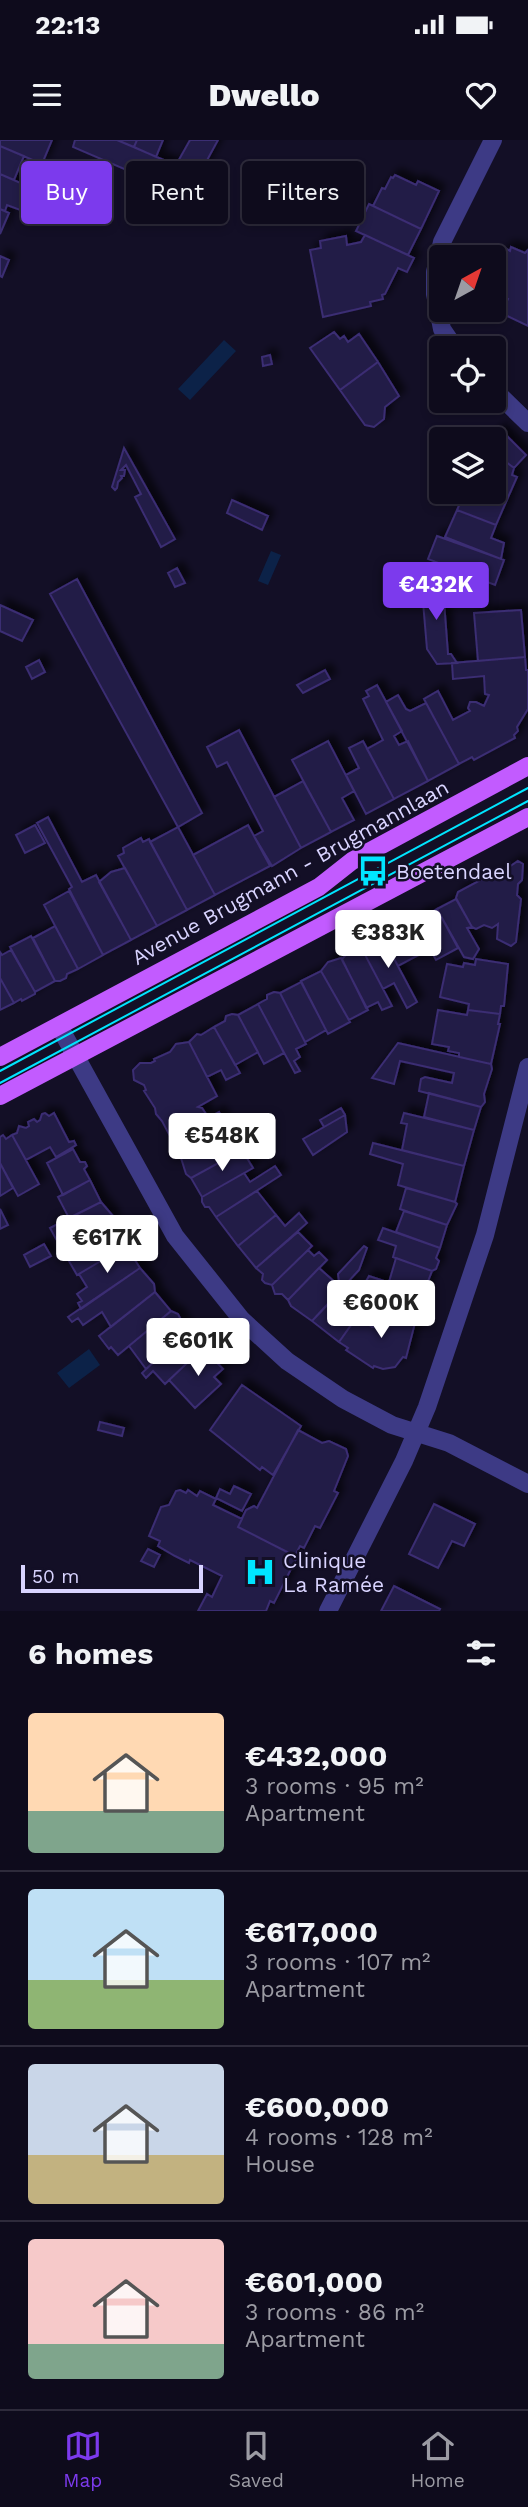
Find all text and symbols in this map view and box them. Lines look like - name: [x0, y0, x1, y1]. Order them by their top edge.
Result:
- text: 22:13: [35, 10, 100, 40]
- icon: menu: [28, 76, 66, 114]
- text: Dwello: [208, 76, 320, 114]
- icon: heart: [462, 76, 500, 114]
- chip: Buy: [21, 161, 112, 224]
- chip: Rent: [126, 161, 228, 224]
- chip: Filters: [242, 161, 364, 224]
- north arrow: [429, 245, 506, 322]
- map controls: [429, 245, 506, 504]
- button: locate: [429, 336, 506, 413]
- button: layers: [429, 427, 506, 504]
- pin: €432K: [387, 562, 485, 622]
- text: €432K: [399, 571, 473, 598]
- street label: Avenue Brugmann - Brugmannlaan: [127, 774, 453, 970]
- bus stop icon: Boetendael: [356, 854, 390, 888]
- place label: Boetendael: [396, 859, 512, 884]
- pin: €383K: [339, 910, 437, 970]
- text: €383K: [351, 919, 425, 946]
- pin: €548K: [173, 1114, 271, 1173]
- text: €548K: [185, 1122, 259, 1149]
- pin: €617K: [58, 1216, 156, 1275]
- text: €617K: [72, 1224, 142, 1251]
- pin: €600K: [332, 1280, 430, 1340]
- text: €600K: [343, 1289, 419, 1316]
- pin: €601K: [149, 1318, 247, 1378]
- text: €601K: [163, 1327, 233, 1354]
- place label: Clinique La Ramée: [283, 1548, 384, 1597]
- hospital icon: Clinique La Ramée: [243, 1555, 277, 1589]
- scale bar: [21, 1562, 203, 1594]
- text: 50 m: [32, 1565, 79, 1588]
- icon: filters: [462, 1634, 500, 1672]
- text: 6 homes: [28, 1636, 153, 1671]
- text: €432,000: [245, 1738, 387, 1773]
- icon: home: [84, 1741, 168, 1825]
- text: 3 rooms · 95 m²: [245, 1773, 424, 1800]
- text: Apartment: [245, 1800, 365, 1827]
- text: €617,000: [245, 1914, 378, 1949]
- icon: home: [84, 1917, 168, 2001]
- text: 3 rooms · 107 m²: [245, 1949, 431, 1976]
- text: Apartment: [245, 1976, 365, 2003]
- text: €600,000: [245, 2089, 389, 2124]
- icon: home: [84, 2092, 168, 2176]
- text: 4 rooms · 128 m²: [245, 2124, 433, 2151]
- text: House: [245, 2151, 315, 2178]
- text: €601,000: [245, 2264, 383, 2299]
- icon: home: [84, 2267, 168, 2351]
- text: 3 rooms · 86 m²: [245, 2299, 424, 2326]
- text: Apartment: [245, 2326, 365, 2353]
- tab: Map: [63, 2427, 102, 2492]
- tab: Saved: [229, 2427, 284, 2492]
- tab: Home: [410, 2427, 465, 2492]

